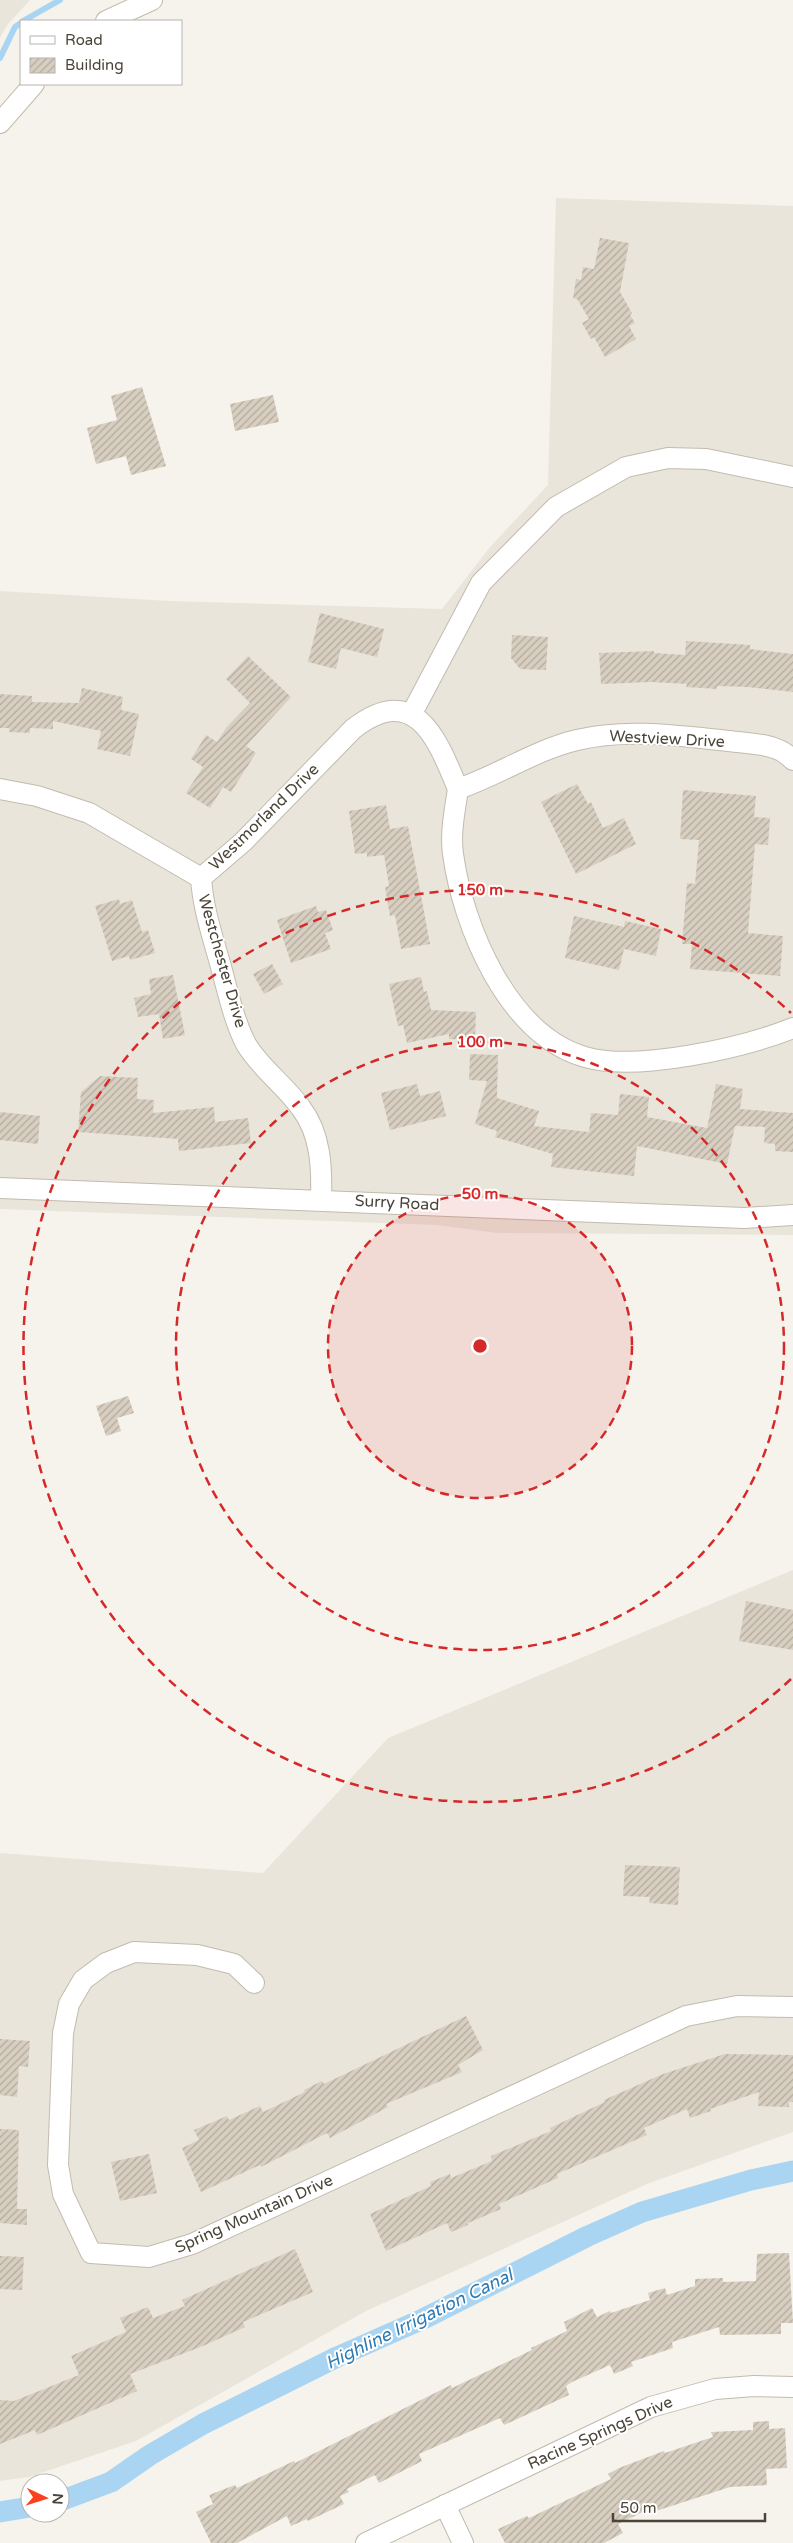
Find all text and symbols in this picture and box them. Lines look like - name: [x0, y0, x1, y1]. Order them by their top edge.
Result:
- legend: [20, 20, 182, 85]
- text: Road: [65, 31, 103, 49]
- text: Building: [65, 56, 124, 74]
- street label: Westview Drive: [609, 726, 725, 752]
- street label: Westmorland Drive: [205, 759, 323, 875]
- text: 150 m: [457, 881, 503, 899]
- street label: Westchester Drive: [193, 892, 251, 1030]
- text: 100 m: [457, 1033, 503, 1051]
- text: 50 m: [462, 1185, 498, 1203]
- street label: Surry Road: [354, 1191, 440, 1215]
- centre of rings: [471, 1337, 489, 1355]
- street label: Spring Mountain Drive: [172, 2170, 336, 2258]
- water label: Highline Irrigation Canal: [322, 2263, 518, 2374]
- street label: Racine Springs Drive: [524, 2392, 676, 2474]
- north arrow: [20, 2473, 70, 2523]
- scale bar: [613, 2490, 766, 2522]
- text: N: [49, 2493, 66, 2505]
- text: 50 m: [620, 2499, 657, 2517]

